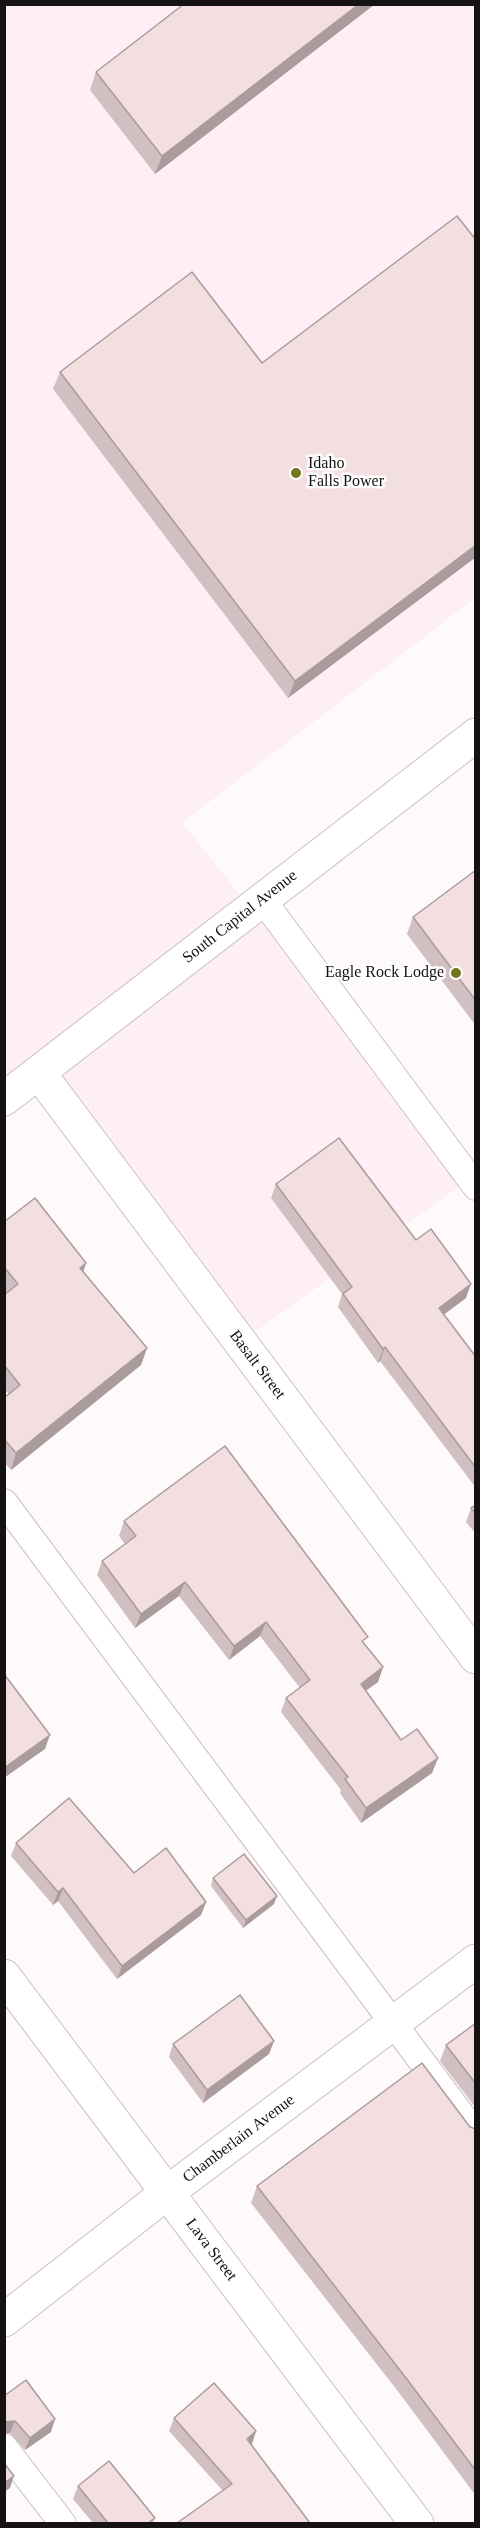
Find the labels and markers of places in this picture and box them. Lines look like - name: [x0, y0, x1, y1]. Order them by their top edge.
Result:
- place label: Idaho Falls Power: [308, 454, 384, 492]
- marker: Idaho Falls Power: [289, 466, 303, 480]
- place label: Eagle Rock Lodge: [325, 963, 444, 983]
- marker: Eagle Rock Lodge: [449, 966, 463, 980]

